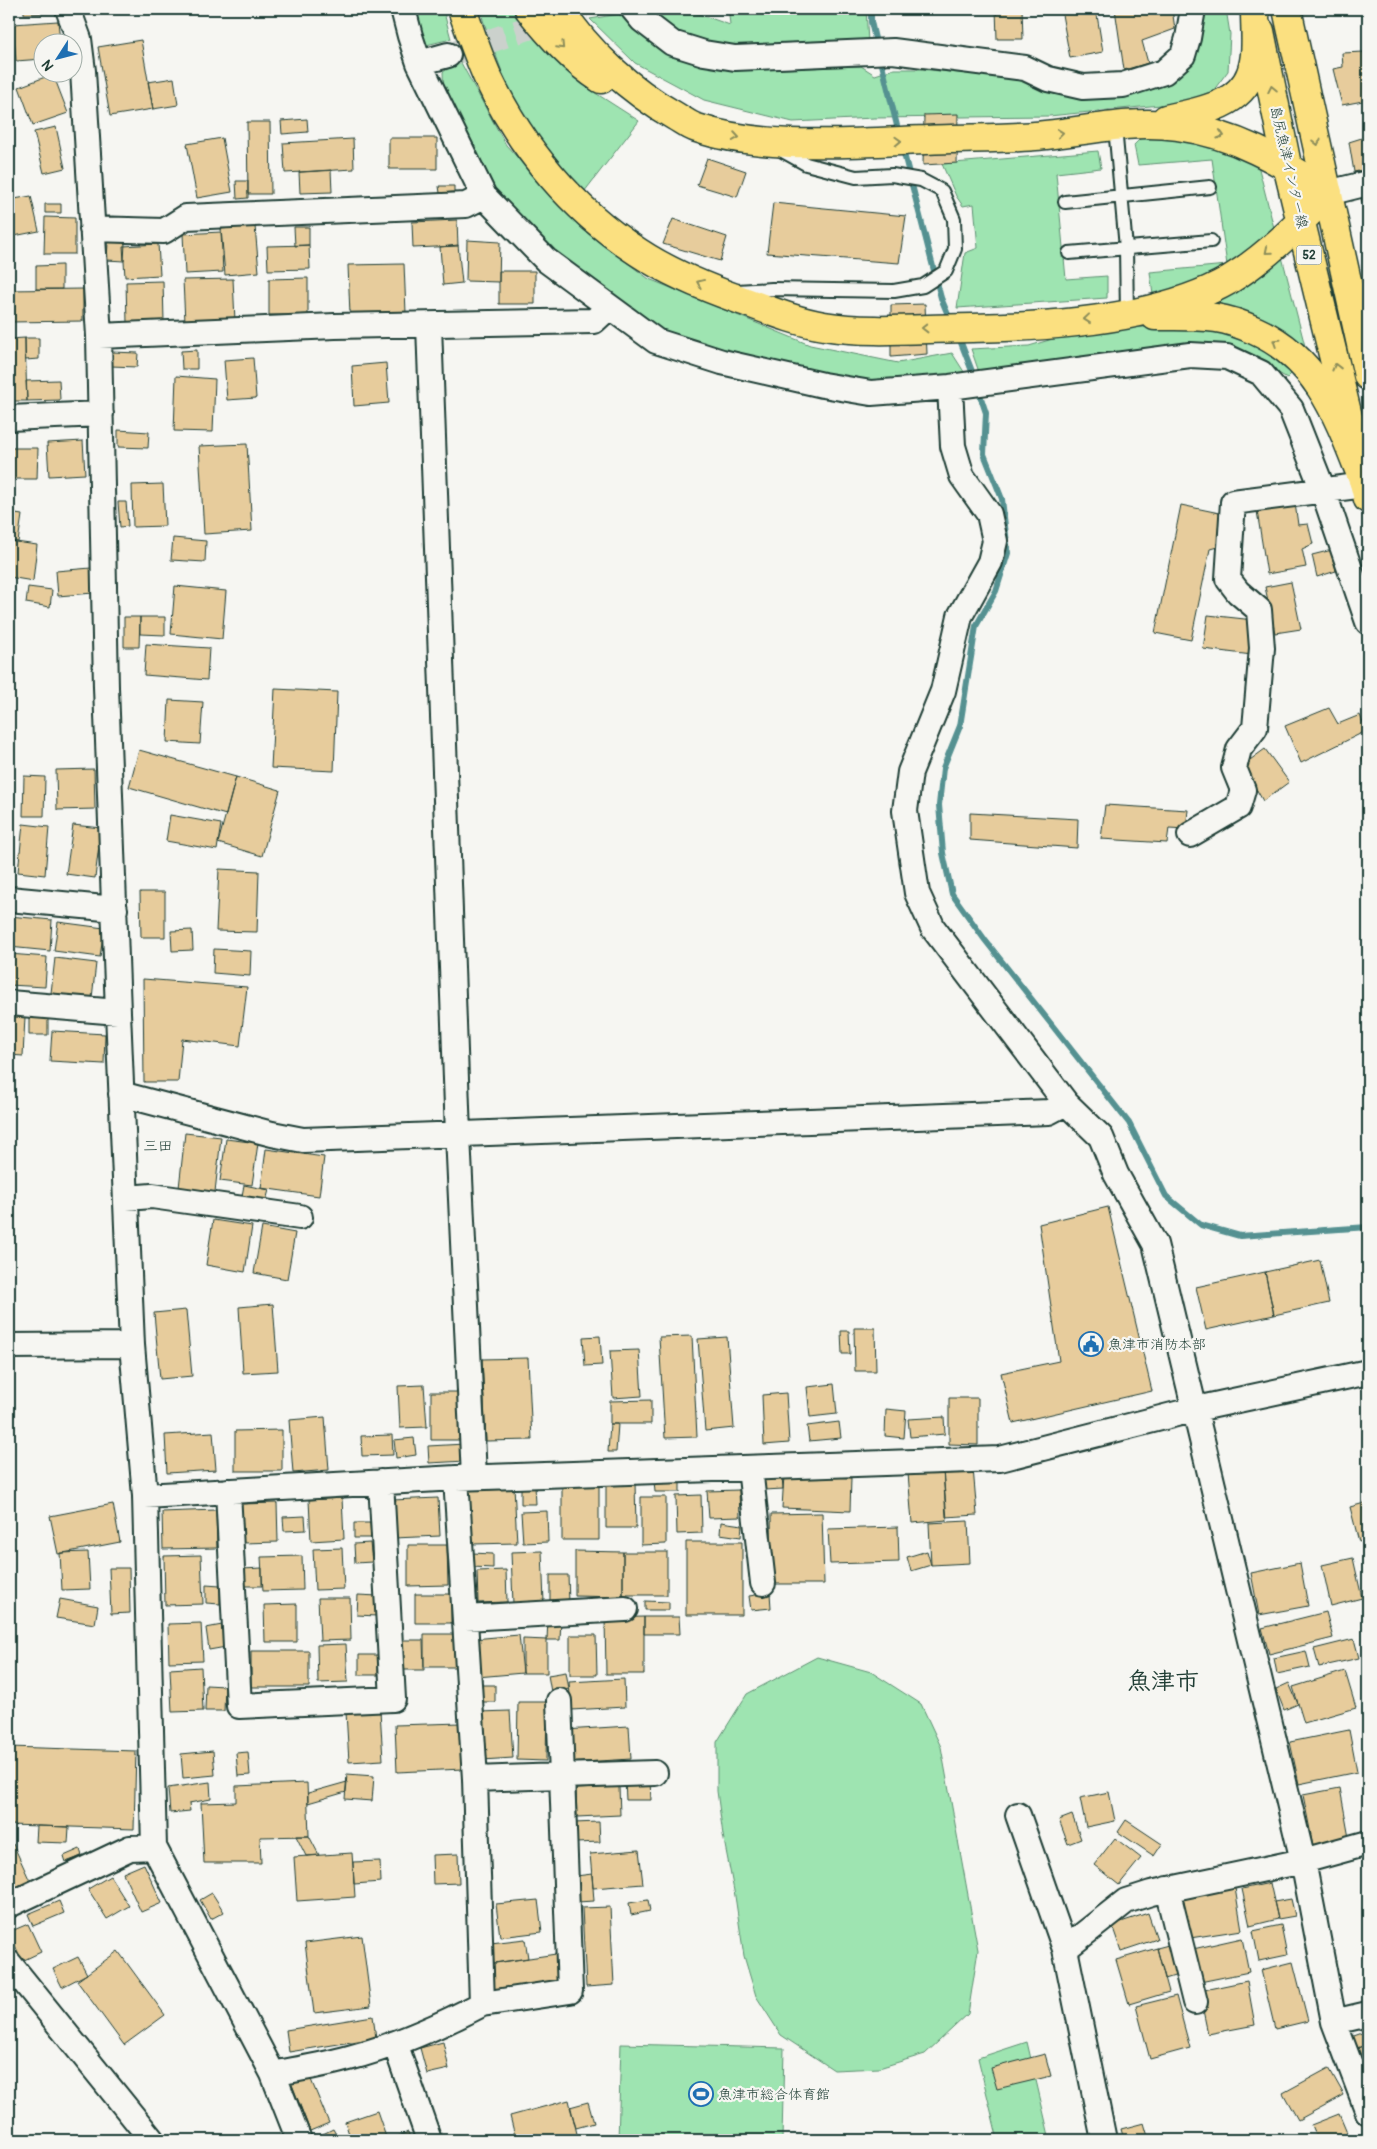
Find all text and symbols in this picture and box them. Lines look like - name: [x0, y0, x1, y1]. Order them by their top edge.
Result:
- north arrow: [32, 32, 82, 82]
- one-way arrow: [555, 40, 564, 49]
- text: N: [38, 57, 58, 74]
- one-way arrow: [1267, 85, 1277, 94]
- street label: 島尻魚津インター線: [1267, 104, 1311, 230]
- one-way arrow: [1056, 128, 1064, 139]
- one-way arrow: [1216, 130, 1224, 140]
- one-way arrow: [732, 131, 740, 142]
- one-way arrow: [894, 135, 902, 146]
- one-way arrow: [1311, 137, 1322, 146]
- one-way arrow: [1265, 246, 1274, 255]
- road number: 52: [1296, 246, 1322, 264]
- one-way arrow: [696, 279, 705, 290]
- one-way arrow: [1082, 313, 1090, 324]
- one-way arrow: [920, 323, 928, 333]
- one-way arrow: [1273, 339, 1282, 349]
- one-way arrow: [1331, 363, 1342, 371]
- district label: 三田: [143, 1137, 173, 1156]
- public building icon: 魚津市消防本部: [1078, 1331, 1104, 1357]
- place label: 魚津市消防本部: [1108, 1336, 1206, 1353]
- district label: 魚津市: [1127, 1667, 1199, 1696]
- sports icon: 魚津市総合体育館: [688, 2081, 714, 2107]
- place label: 魚津市総合体育館: [718, 2086, 830, 2103]

